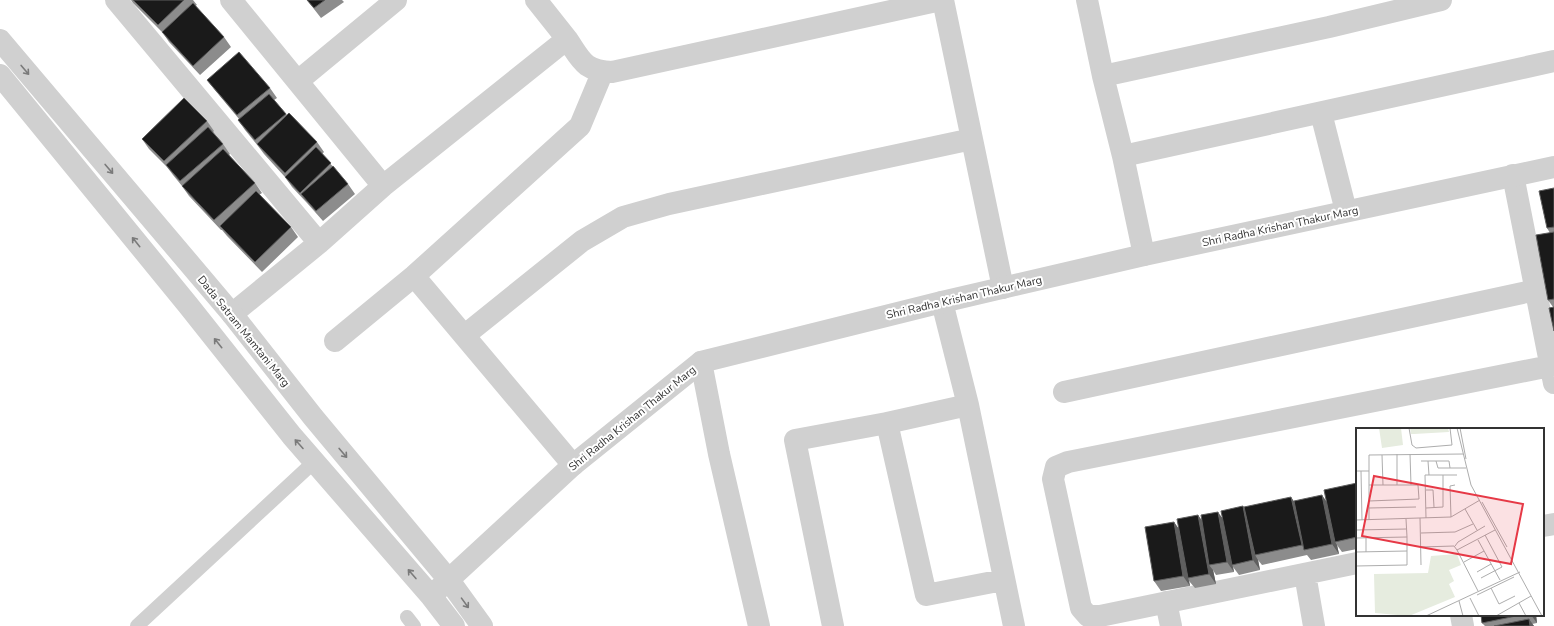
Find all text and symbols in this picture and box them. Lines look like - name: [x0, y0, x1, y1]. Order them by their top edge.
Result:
- one-way arrow: [21, 65, 30, 76]
- one-way arrow: [105, 164, 114, 175]
- street label: Shri Radha Krishan Thakur Marg: [1201, 203, 1360, 250]
- one-way arrow: [132, 236, 141, 247]
- street label: Shri Radha Krishan Thakur Marg: [885, 272, 1043, 323]
- street label: Dada Satram Mamtani Marg: [194, 273, 293, 390]
- one-way arrow: [214, 337, 222, 348]
- street label: Shri Radha Krishan Thakur Marg: [566, 362, 699, 474]
- inset map: [1356, 428, 1544, 616]
- one-way arrow: [295, 439, 304, 449]
- one-way arrow: [339, 448, 348, 459]
- one-way arrow: [407, 569, 417, 579]
- one-way arrow: [461, 597, 469, 608]

